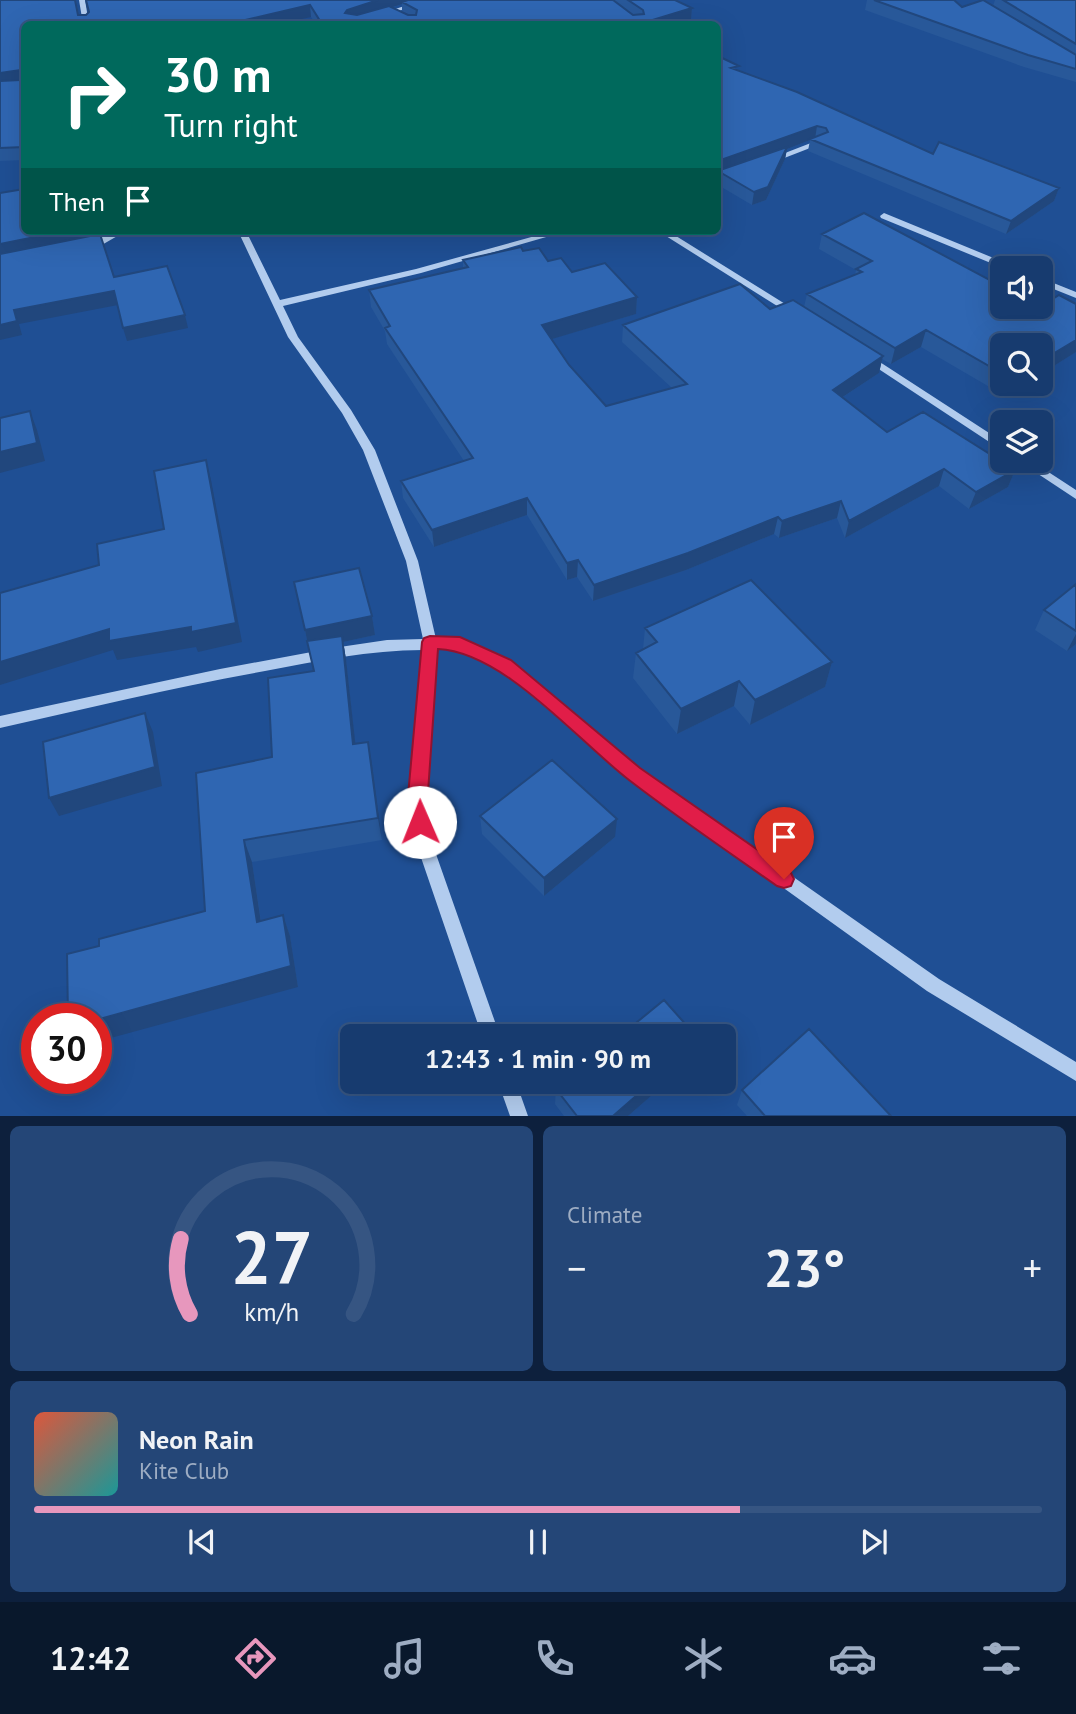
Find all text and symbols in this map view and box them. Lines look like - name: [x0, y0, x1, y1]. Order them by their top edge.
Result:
- text: 30 m: [164, 42, 271, 106]
- icon: right: [49, 49, 140, 140]
- text: Turn right: [164, 104, 298, 146]
- icon: arrive: [119, 182, 157, 220]
- text: Then: [49, 185, 105, 218]
- map controls: [990, 256, 1053, 473]
- button: sound: [990, 256, 1053, 319]
- button: search: [990, 333, 1053, 396]
- button: layers: [990, 410, 1053, 473]
- position arrow: [383, 785, 457, 859]
- pin: [754, 807, 814, 879]
- icon: arrive: [765, 818, 803, 856]
- speed limit sign: 30: [21, 1003, 112, 1094]
- text: 12:43 · 1 min · 90 m: [425, 1042, 651, 1075]
- text: Climate: [567, 1200, 642, 1229]
- text: 27: [230, 1211, 313, 1305]
- text: 23°: [764, 1234, 845, 1301]
- text: −: [567, 1243, 586, 1292]
- text: +: [1023, 1243, 1042, 1292]
- text: km/h: [244, 1296, 299, 1328]
- text: Neon Rain: [139, 1423, 254, 1456]
- text: Kite Club: [139, 1456, 229, 1485]
- icon: previous: [183, 1523, 221, 1561]
- icon: pause: [519, 1523, 557, 1561]
- icon: next: [855, 1523, 893, 1561]
- icon: directions: [231, 1634, 280, 1683]
- icon: music: [380, 1634, 429, 1683]
- icon: phone: [530, 1634, 579, 1683]
- icon: climate: [679, 1634, 728, 1683]
- icon: car: [828, 1634, 877, 1683]
- icon: filters: [977, 1634, 1026, 1683]
- text: 12:42: [50, 1637, 131, 1679]

